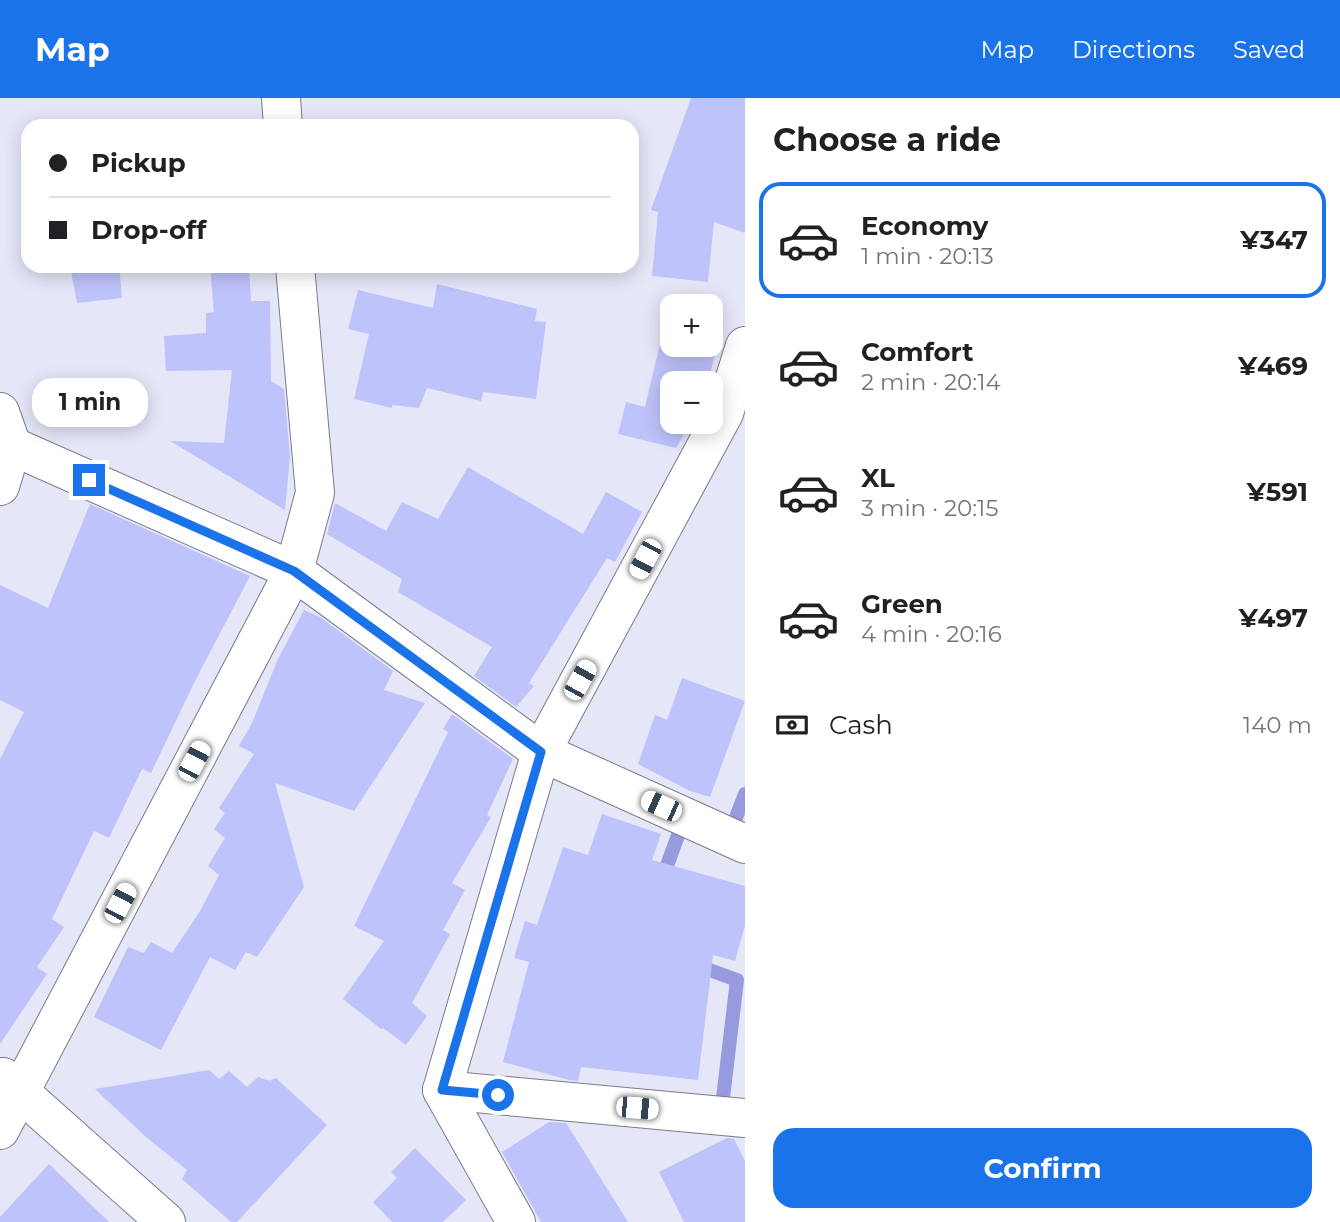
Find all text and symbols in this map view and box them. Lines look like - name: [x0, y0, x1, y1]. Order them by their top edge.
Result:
- text: Map: [35, 29, 110, 69]
- text: Map: [981, 35, 1034, 64]
- text: Directions: [1072, 35, 1195, 64]
- text: Saved: [1233, 35, 1305, 64]
- text: Choose a ride: [773, 120, 1001, 159]
- text: Pickup: [91, 147, 186, 179]
- icon: car: [777, 209, 840, 272]
- text: Economy: [861, 210, 988, 242]
- text: Drop-off: [91, 214, 206, 246]
- text: ¥347: [1240, 224, 1308, 256]
- text: 1 min · 20:13: [861, 242, 994, 270]
- map controls: [660, 294, 723, 434]
- button: +: [660, 294, 723, 357]
- icon: car: [777, 335, 840, 398]
- text: Comfort: [861, 336, 973, 368]
- text: ¥469: [1238, 350, 1308, 382]
- text: 2 min · 20:14: [861, 368, 1001, 396]
- button: −: [660, 371, 723, 434]
- callout: 1 min: [31, 378, 147, 428]
- text: 1 min: [59, 388, 121, 416]
- icon: car: [777, 461, 840, 524]
- text: XL: [861, 462, 895, 494]
- route end: [73, 464, 105, 496]
- text: ¥591: [1247, 476, 1308, 508]
- text: 3 min · 20:15: [861, 494, 998, 522]
- car: [626, 536, 665, 582]
- icon: car: [777, 587, 840, 650]
- text: Green: [861, 588, 943, 620]
- text: ¥497: [1239, 602, 1308, 634]
- text: 4 min · 20:16: [861, 620, 1002, 648]
- car: [561, 657, 600, 703]
- icon: cash: [773, 706, 811, 744]
- text: Cash: [829, 709, 893, 741]
- text: 140 m: [1243, 711, 1312, 739]
- car: [175, 738, 214, 784]
- car: [638, 788, 685, 824]
- car: [101, 880, 140, 926]
- route start: [482, 1079, 514, 1111]
- car: [616, 1096, 659, 1120]
- button: Confirm: [773, 1128, 1312, 1208]

